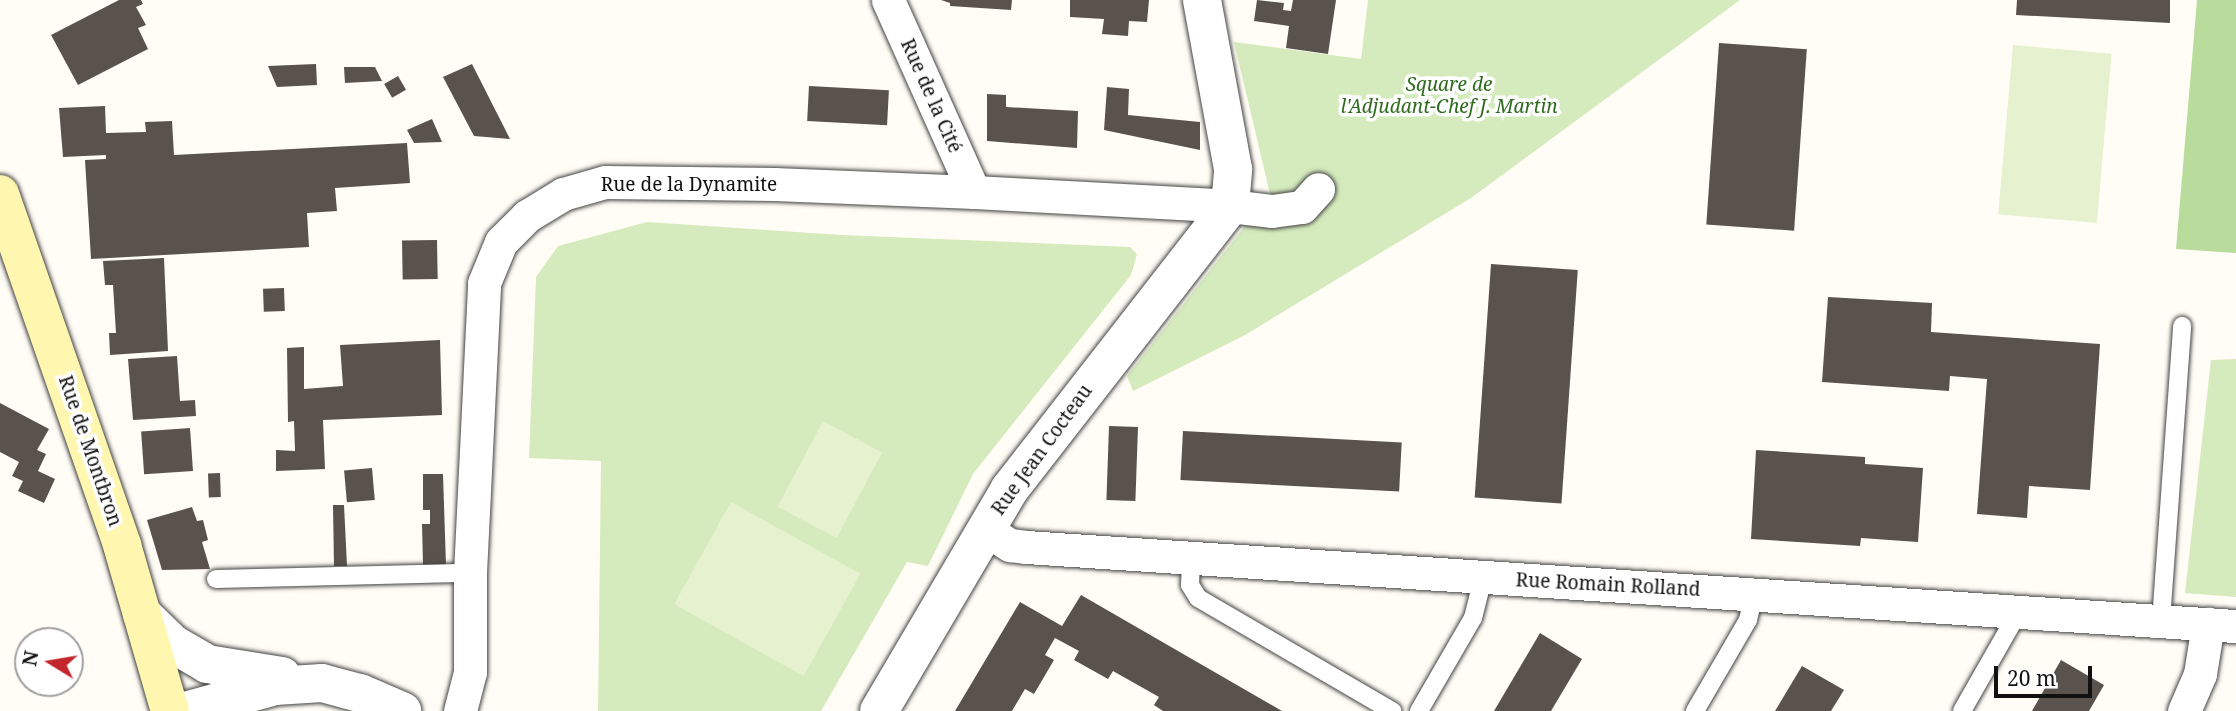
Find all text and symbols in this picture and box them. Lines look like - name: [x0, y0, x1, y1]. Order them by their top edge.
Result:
- street label: Rue de la Cité: [896, 35, 966, 157]
- park label: Square de l'Adjudant-Chef J. Martin: [1340, 74, 1558, 118]
- street label: Rue de la Dynamite: [601, 174, 777, 196]
- street label: Rue de Montbron: [54, 373, 126, 529]
- street label: Rue Jean Cocteau: [987, 380, 1097, 520]
- street label: Rue Romain Rolland: [1515, 569, 1701, 601]
- north arrow: [14, 627, 84, 697]
- text: N: [16, 649, 45, 668]
- scale bar: [1998, 652, 2096, 696]
- text: 20 m: [2007, 664, 2056, 692]

